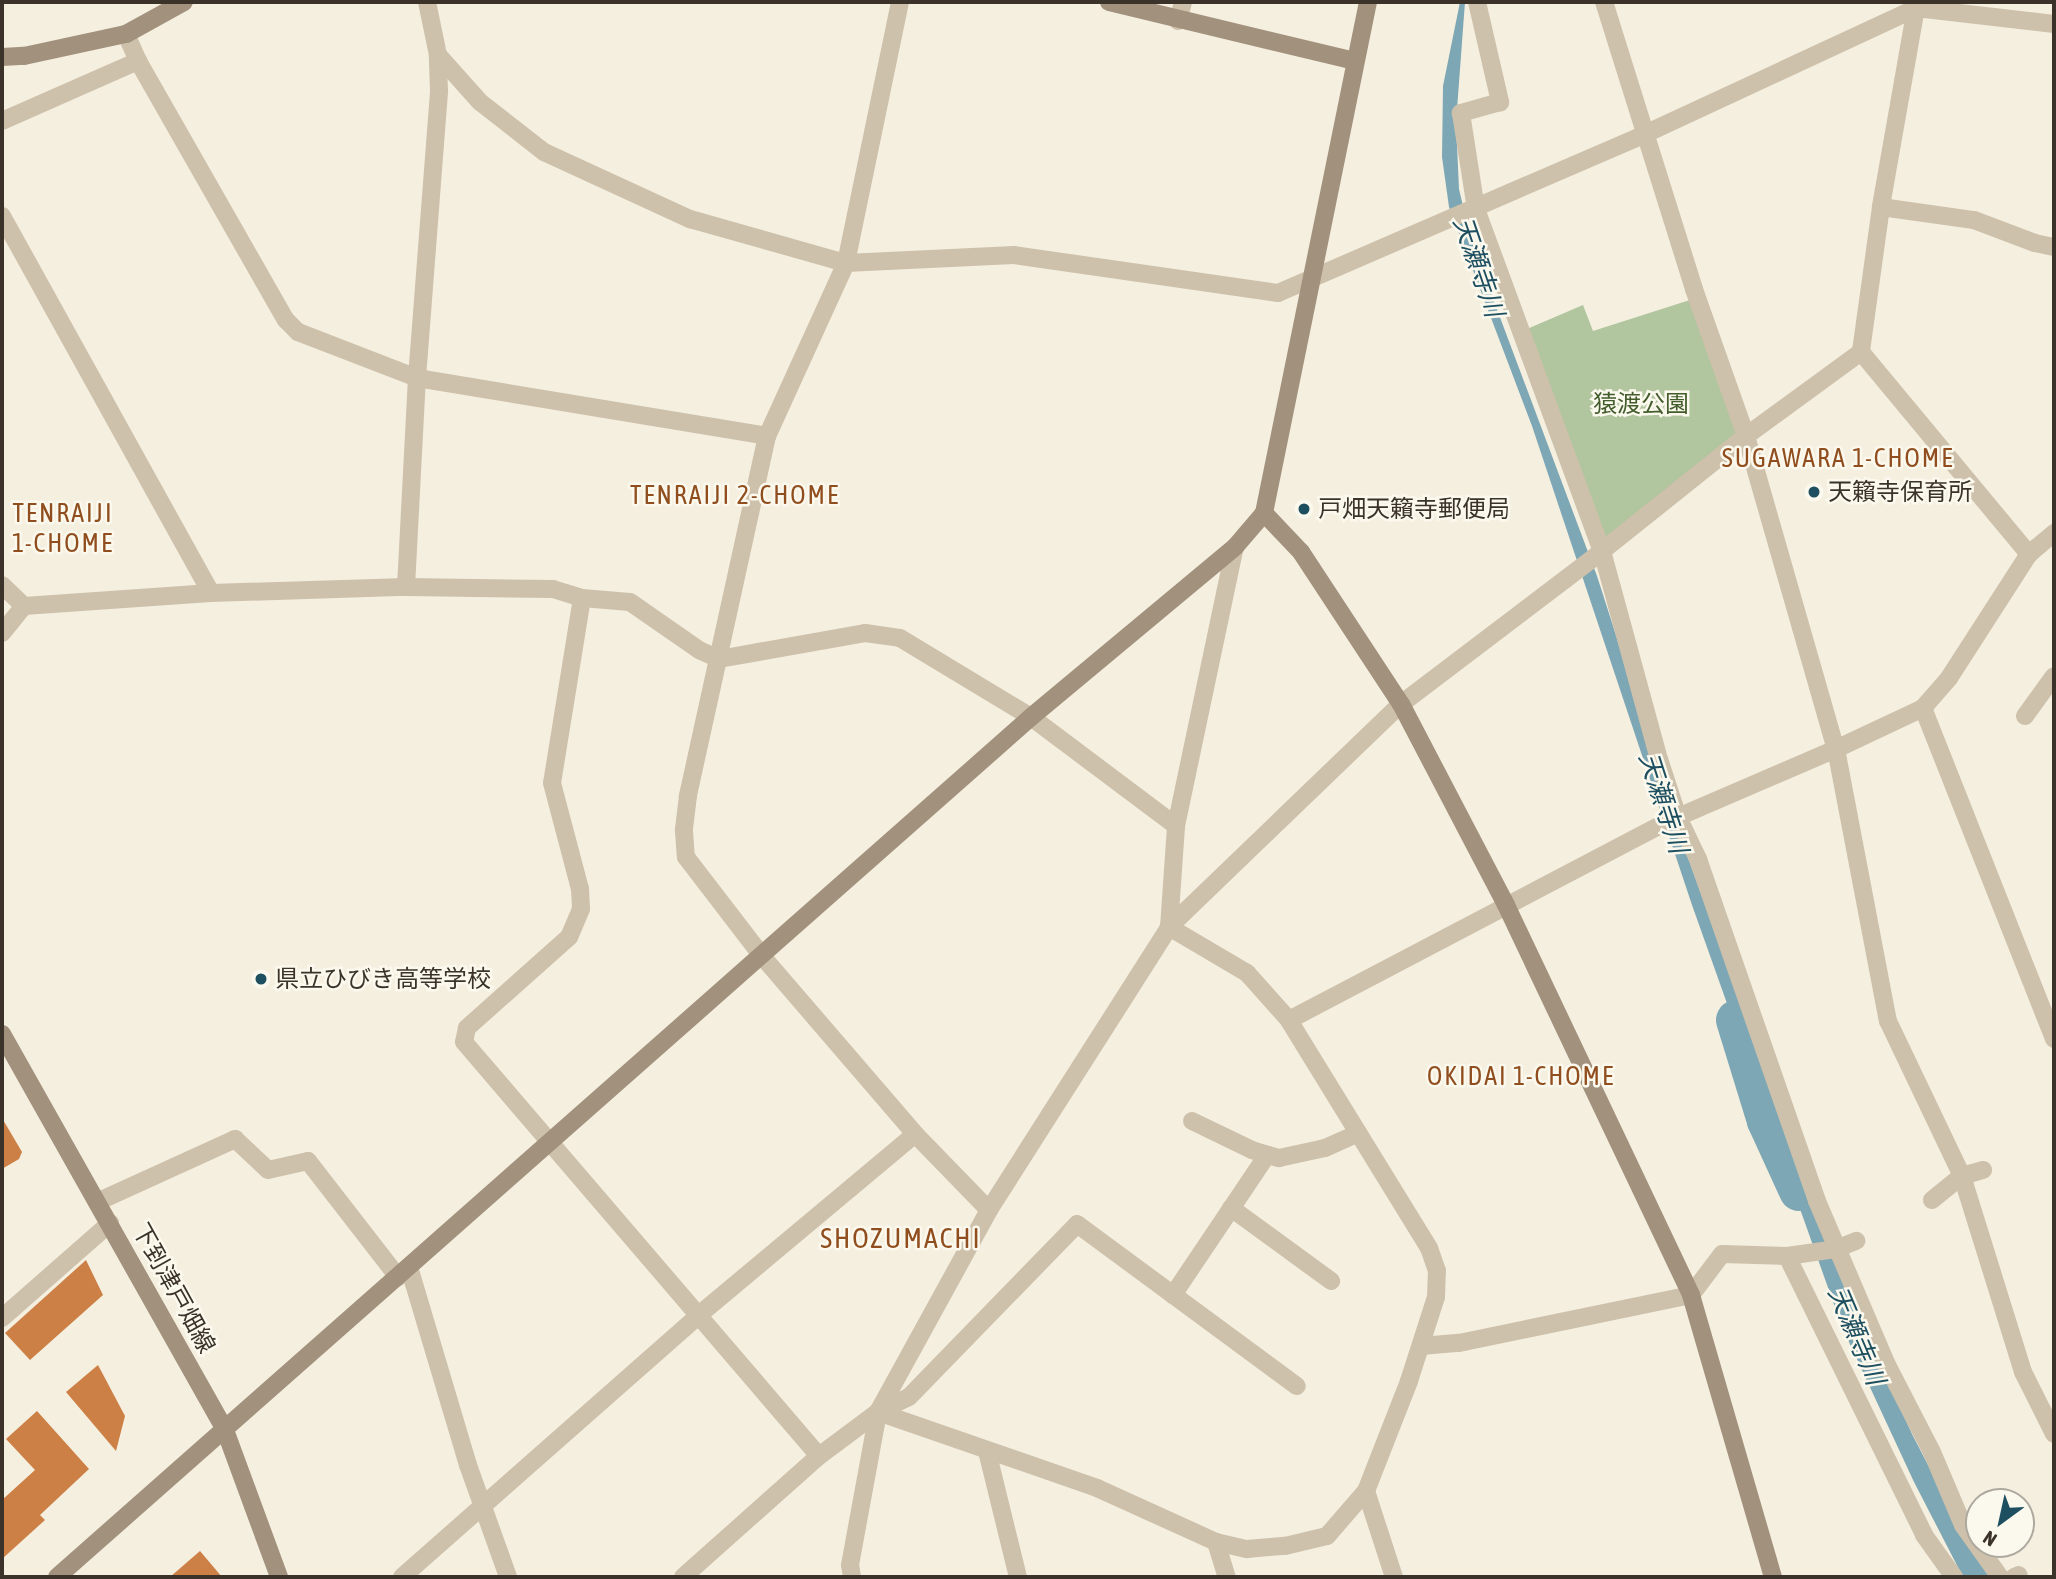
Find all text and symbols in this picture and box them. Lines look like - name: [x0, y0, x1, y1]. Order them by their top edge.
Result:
- water label: 天瀬寺川: [1446, 213, 1510, 321]
- park label: 猿渡公園: [1593, 390, 1689, 418]
- district label: SUGAWARA 1-CHOME: [1724, 443, 1952, 475]
- place label: 天籟寺保育所: [1828, 478, 1972, 506]
- district label: TENRAIJI 2-CHOME: [632, 480, 838, 512]
- marker: 天籟寺保育所: [1806, 484, 1822, 500]
- place label: 戸畑天籟寺郵便局: [1318, 495, 1510, 523]
- district label: TENRAIJI 1-CHOME: [13, 498, 113, 560]
- marker: 戸畑天籟寺郵便局: [1296, 501, 1312, 517]
- water label: 天瀬寺川: [1632, 749, 1694, 857]
- place label: 県立ひびき高等学校: [275, 965, 491, 993]
- marker: 県立ひびき高等学校: [253, 971, 269, 987]
- district label: OKIDAI 1-CHOME: [1429, 1061, 1613, 1093]
- street label: 下到津戸畑線: [126, 1218, 222, 1358]
- district label: SHOZUMACHI: [822, 1221, 980, 1255]
- water label: 天瀬寺川: [1821, 1282, 1891, 1390]
- north arrow: [1965, 1488, 2035, 1558]
- text: N: [1979, 1527, 2000, 1551]

